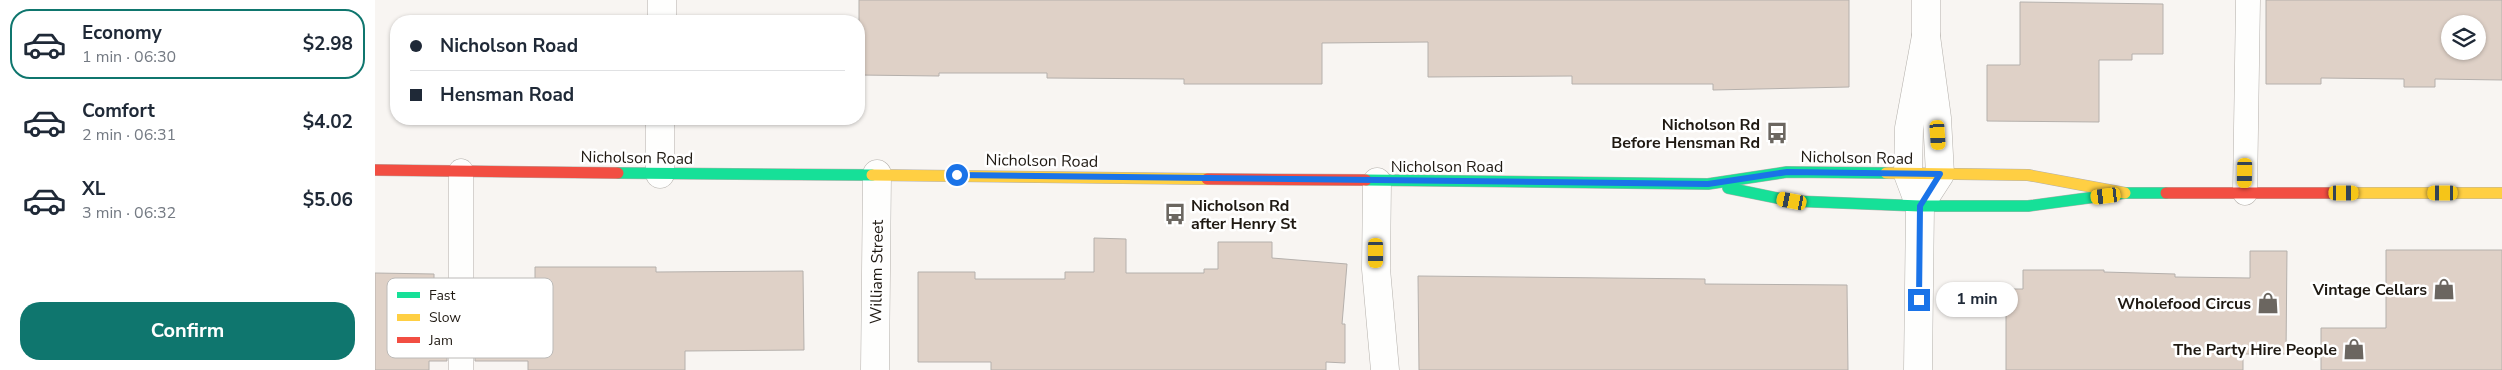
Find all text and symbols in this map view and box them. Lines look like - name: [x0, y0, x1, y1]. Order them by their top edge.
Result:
- map controls: [2441, 15, 2486, 60]
- button: layers: [2441, 15, 2486, 60]
- text: Economy: [82, 20, 162, 46]
- icon: car: [22, 22, 67, 67]
- text: $2.98: [303, 31, 353, 57]
- text: Nicholson Road: [440, 33, 578, 59]
- text: 1 min · 06:30: [82, 46, 176, 68]
- text: Hensman Road: [440, 82, 574, 108]
- text: Comfort: [82, 98, 155, 124]
- icon: car: [22, 100, 67, 145]
- text: $4.02: [303, 109, 353, 135]
- place label: Nicholson Rd Before Hensman Rd: [1611, 114, 1760, 154]
- bus stop icon: Nicholson Rd Before Hensman Rd: [1764, 120, 1790, 146]
- car: [1929, 120, 1946, 150]
- text: 2 min · 06:31: [82, 124, 176, 146]
- street label: Nicholson Road: [580, 146, 693, 170]
- street label: Nicholson Road: [1800, 146, 1913, 170]
- street label: Nicholson Road: [985, 149, 1098, 173]
- street label: Nicholson Road: [1391, 156, 1503, 178]
- car: [2237, 158, 2252, 188]
- route start: [946, 164, 968, 186]
- text: XL: [82, 176, 105, 202]
- icon: car: [22, 178, 67, 223]
- car: [2329, 186, 2359, 201]
- car: [2428, 186, 2458, 201]
- text: $5.06: [303, 187, 353, 213]
- car: [2090, 187, 2121, 205]
- car: [1775, 191, 1808, 211]
- place label: Nicholson Rd after Henry St: [1191, 195, 1297, 235]
- bus stop icon: Nicholson Rd after Henry St: [1162, 201, 1188, 227]
- text: 3 min · 06:32: [82, 202, 176, 224]
- street label: William Street: [865, 219, 889, 324]
- car: [1368, 238, 1383, 268]
- shop icon: Vintage Cellars: [2431, 276, 2457, 302]
- legend: [387, 278, 553, 358]
- place label: Vintage Cellars: [2312, 279, 2427, 301]
- callout: 1 min: [1937, 282, 2019, 318]
- text: Fast: [429, 286, 455, 305]
- text: 1 min: [1956, 288, 1998, 310]
- route end: [1908, 289, 1930, 311]
- shop icon: Wholefood Circus: [2255, 290, 2281, 316]
- place label: Wholefood Circus: [2117, 293, 2251, 315]
- button: Confirm: [20, 302, 355, 360]
- text: Slow: [429, 308, 461, 327]
- text: Jam: [428, 331, 453, 350]
- shop icon: The Party Hire People: [2341, 336, 2367, 362]
- place label: The Party Hire People: [2173, 339, 2337, 361]

